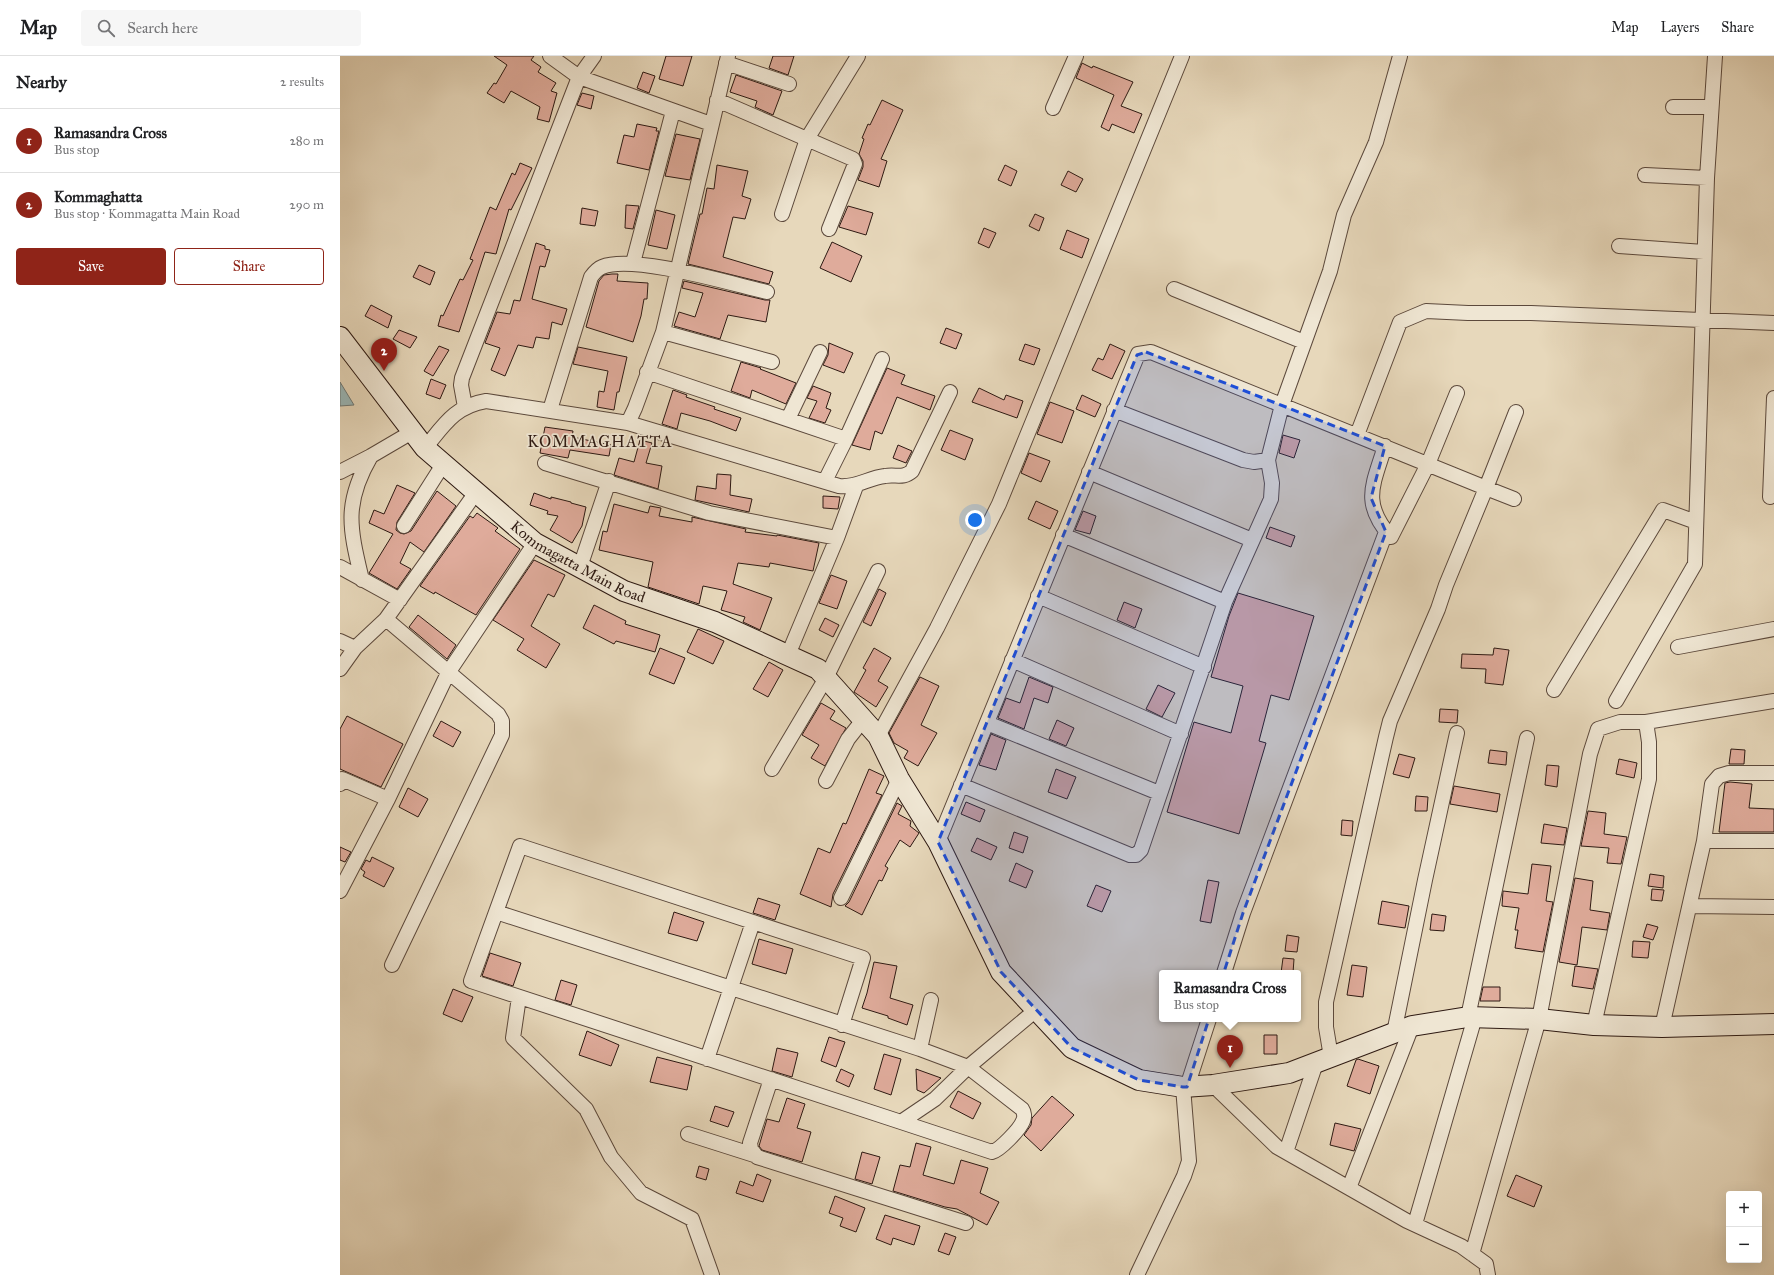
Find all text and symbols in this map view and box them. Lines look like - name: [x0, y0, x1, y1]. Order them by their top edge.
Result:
- search box: [81, 10, 361, 46]
- text: Map: [20, 16, 57, 39]
- icon: search: [95, 17, 117, 39]
- text: Search here: [127, 19, 198, 37]
- text: Map: [1611, 19, 1639, 36]
- text: Layers: [1661, 19, 1699, 36]
- text: Share: [1721, 19, 1754, 36]
- text: Nearby: [16, 72, 67, 93]
- text: 2 results: [280, 74, 324, 90]
- text: Ramasandra Cross: [54, 124, 167, 142]
- text: 1: [26, 133, 32, 149]
- text: 280 m: [289, 133, 324, 149]
- text: Bus stop: [54, 142, 100, 158]
- text: Kommaghatta: [54, 188, 142, 206]
- text: 2: [26, 197, 32, 213]
- text: 290 m: [289, 197, 324, 213]
- text: Bus stop · Kommagatta Main Road: [54, 206, 240, 222]
- button: Save: [16, 248, 166, 285]
- button: Share: [174, 248, 324, 285]
- pin: 2: [371, 338, 397, 371]
- district label: KOMMAGHATTA: [527, 432, 673, 451]
- your location: [965, 510, 985, 530]
- street label: Kommagatta Main Road: [507, 517, 648, 607]
- popup: [1159, 970, 1301, 1022]
- text: Ramasandra Cross: [1174, 979, 1286, 997]
- text: Bus stop: [1174, 997, 1219, 1013]
- pin: 1: [1217, 1035, 1243, 1068]
- map controls: [1726, 1191, 1762, 1263]
- button: +: [1726, 1191, 1762, 1227]
- button: −: [1726, 1227, 1762, 1263]

